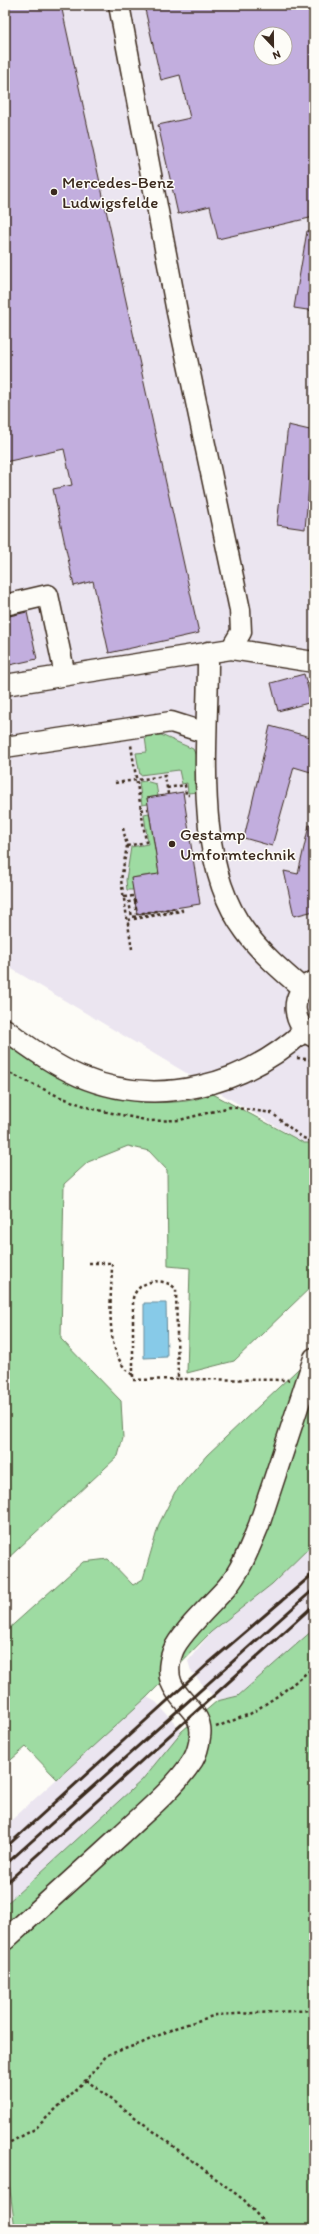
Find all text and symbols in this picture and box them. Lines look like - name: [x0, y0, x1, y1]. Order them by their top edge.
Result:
- north arrow: [253, 26, 293, 66]
- text: N: [271, 47, 282, 62]
- place label: Mercedes-Benz Ludwigsfelde: [62, 172, 174, 212]
- marker: Mercedes-Benz Ludwigsfelde: [49, 187, 59, 197]
- place label: Gestamp Umformtechnik: [180, 824, 296, 864]
- marker: Gestamp Umformtechnik: [167, 839, 177, 849]

